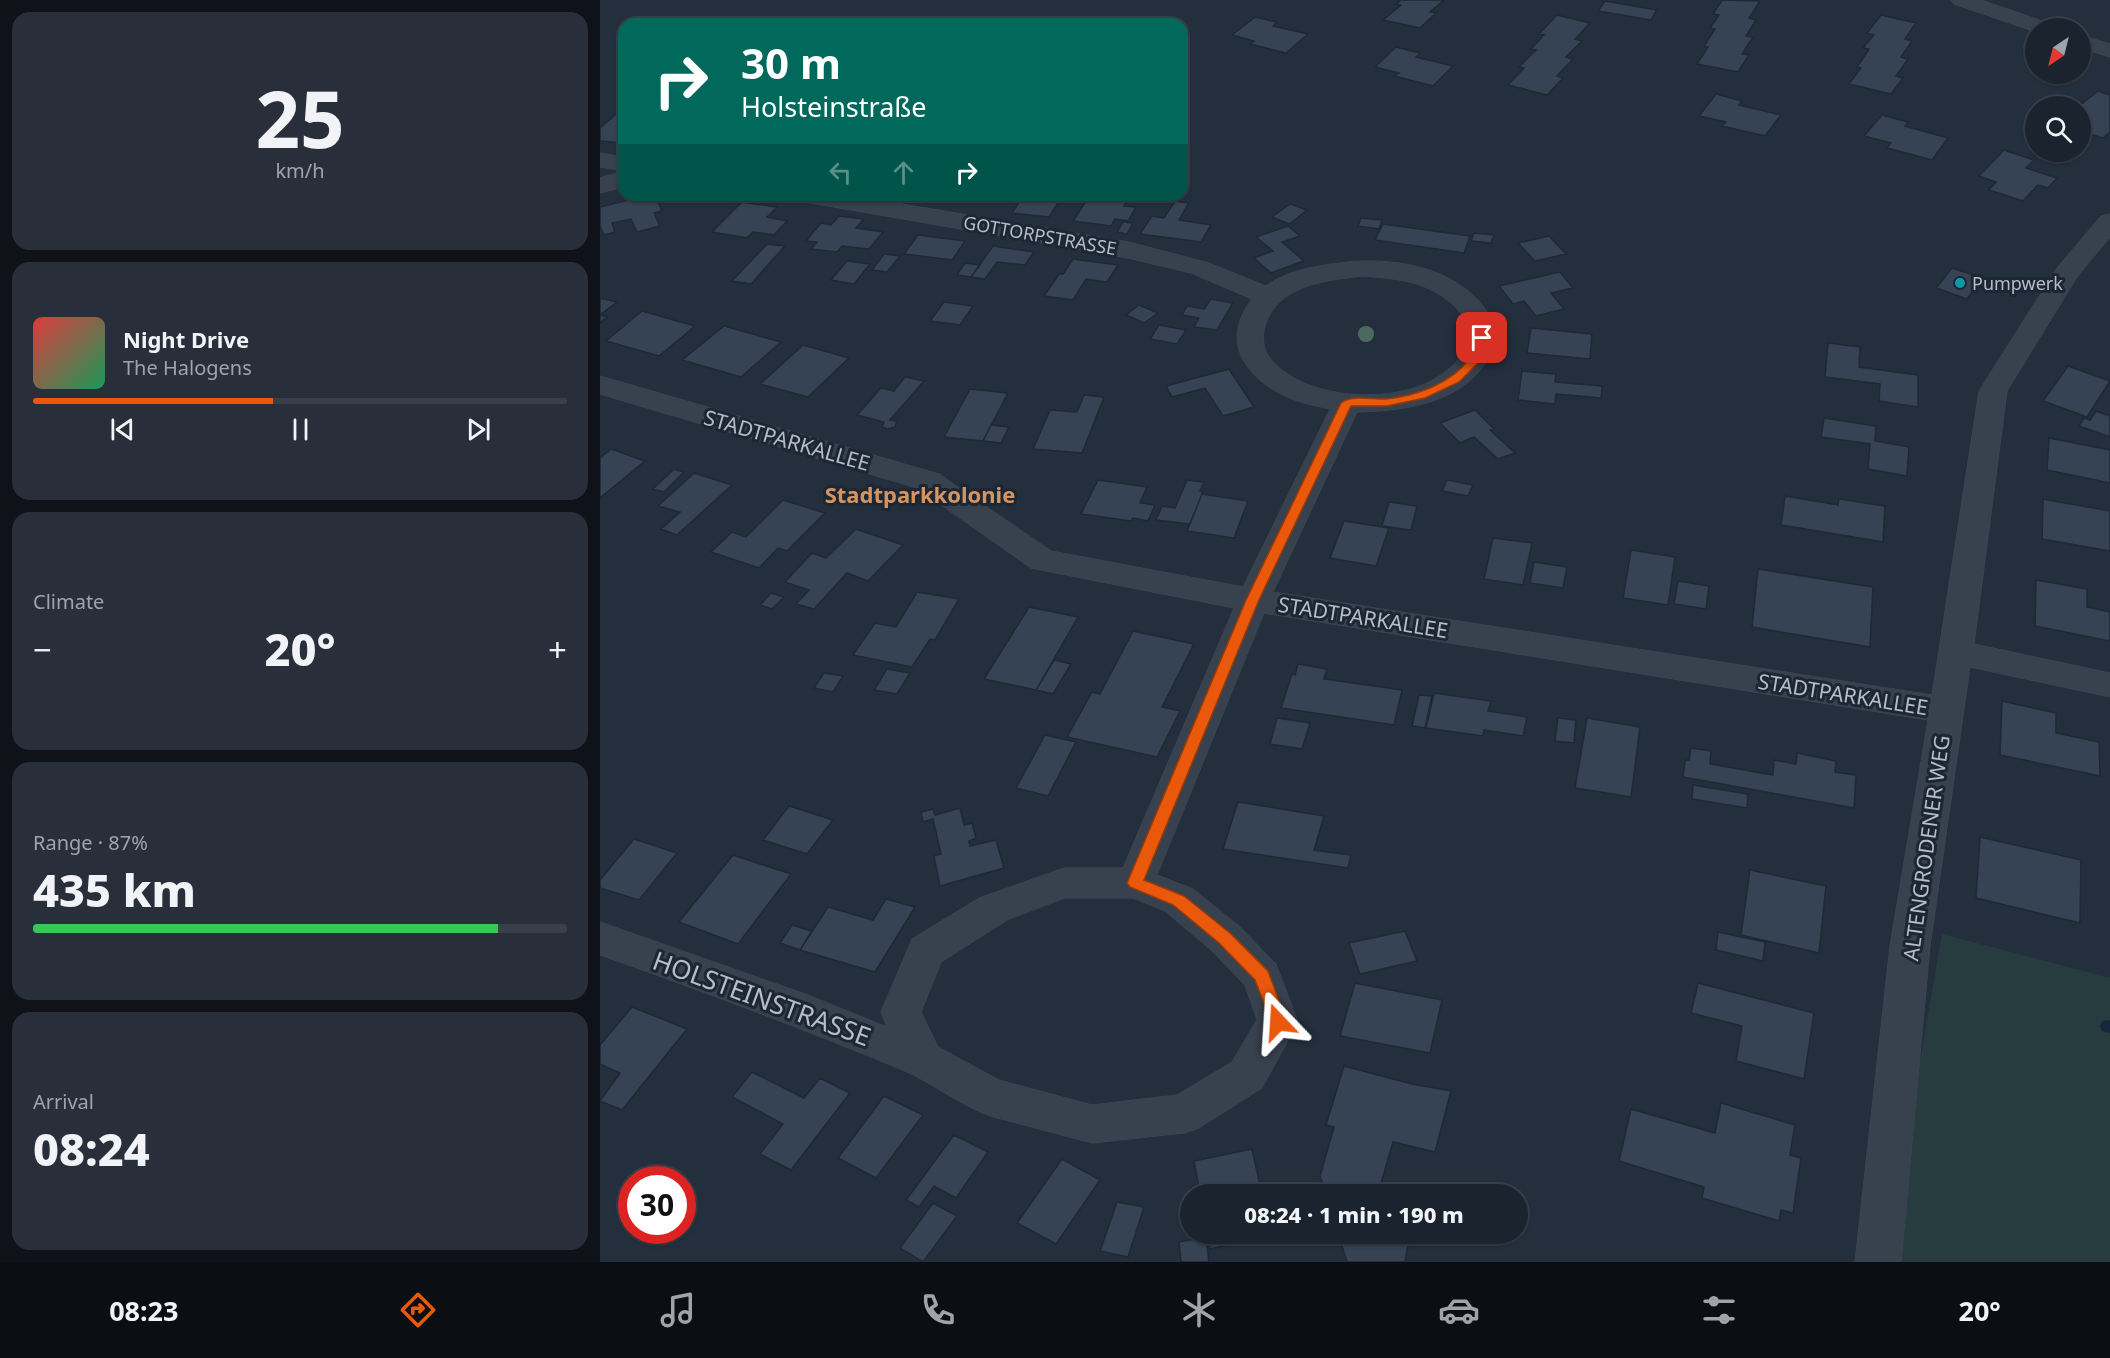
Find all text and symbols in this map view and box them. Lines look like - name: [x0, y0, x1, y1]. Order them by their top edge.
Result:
- north arrow: [2025, 18, 2091, 84]
- map controls: [2025, 18, 2091, 162]
- text: 30 m: [741, 34, 841, 91]
- icon: right: [642, 42, 720, 120]
- text: 25: [255, 65, 345, 171]
- text: Holsteinstraße: [741, 88, 927, 125]
- button: search: [2025, 96, 2091, 162]
- icon: left: [824, 156, 857, 189]
- icon: ahead: [887, 156, 920, 189]
- icon: right: [950, 156, 983, 189]
- text: km/h: [275, 157, 325, 184]
- street label: GOTTORPSTRASSE: [962, 210, 1118, 260]
- place label: Pumpwerk: [1972, 271, 2063, 295]
- marker: Pumpwerk: [1953, 276, 1967, 290]
- pin: [1456, 312, 1507, 363]
- icon: arrive: [1465, 321, 1498, 354]
- text: Night Drive: [123, 324, 249, 354]
- text: The Halogens: [123, 354, 252, 381]
- street label: STADTPARKALLEE: [701, 403, 873, 477]
- icon: previous: [106, 413, 139, 446]
- icon: pause: [284, 413, 317, 446]
- icon: next: [462, 413, 495, 446]
- district label: Stadtparkkolonie: [825, 479, 1015, 509]
- text: Climate: [33, 588, 104, 615]
- street label: STADTPARKALLEE: [1276, 590, 1450, 644]
- text: 20°: [264, 618, 336, 679]
- text: −: [33, 627, 52, 672]
- text: +: [548, 627, 567, 672]
- street label: STADTPARKALLEE: [1756, 667, 1930, 721]
- street label: ALTENGRODENER WEG: [1896, 733, 1956, 963]
- text: Range · 87%: [33, 829, 148, 856]
- text: 435 km: [33, 859, 196, 920]
- street label: HOLSTEINSTRASSE: [648, 942, 876, 1054]
- position arrow: [1246, 990, 1310, 1054]
- text: Arrival: [33, 1088, 94, 1115]
- text: 08:24: [33, 1118, 150, 1179]
- speed limit sign: 30: [618, 1166, 696, 1244]
- text: 08:24 · 1 min · 190 m: [1244, 1199, 1464, 1229]
- icon: directions: [397, 1289, 439, 1331]
- icon: music: [657, 1289, 699, 1331]
- icon: phone: [917, 1289, 959, 1331]
- icon: climate: [1178, 1289, 1220, 1331]
- icon: car: [1438, 1289, 1480, 1331]
- icon: filters: [1698, 1289, 1740, 1331]
- text: 08:23: [109, 1292, 179, 1329]
- text: 20°: [1958, 1292, 2001, 1329]

